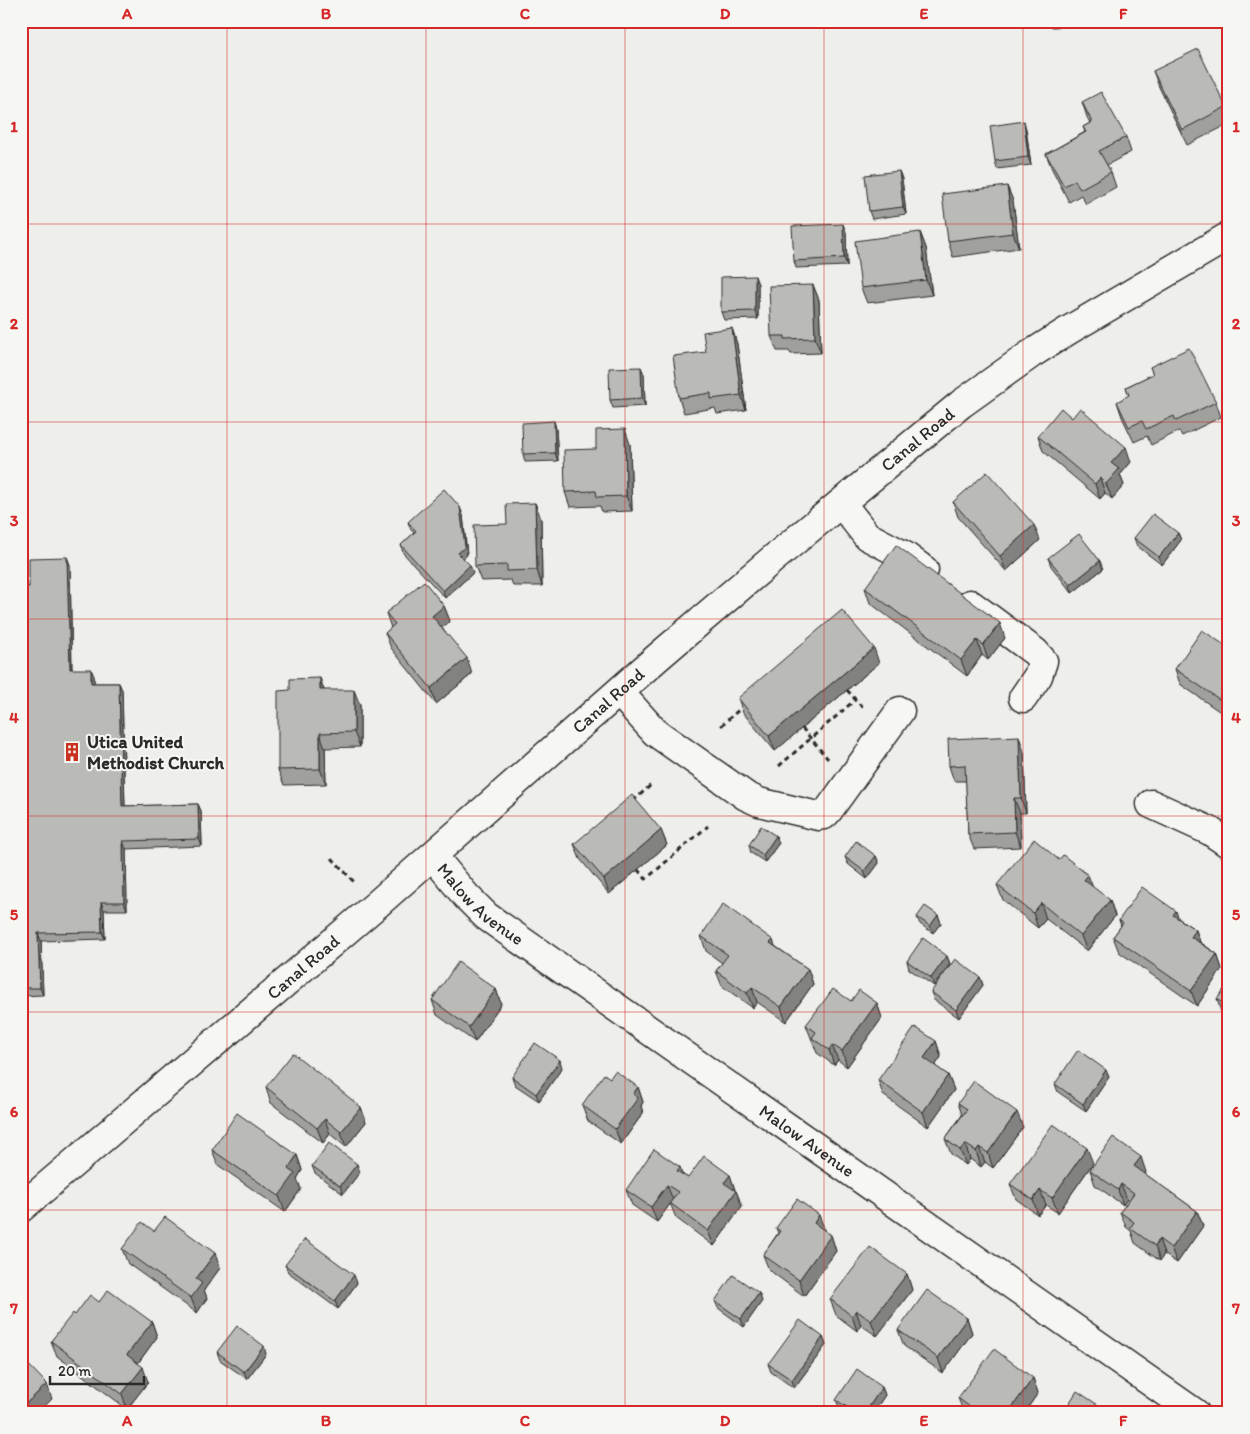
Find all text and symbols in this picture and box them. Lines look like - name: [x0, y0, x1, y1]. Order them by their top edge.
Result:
- text: A: [121, 4, 133, 23]
- text: B: [321, 4, 332, 23]
- text: C: [520, 4, 531, 23]
- text: D: [720, 4, 731, 23]
- text: E: [920, 4, 929, 23]
- text: F: [1119, 4, 1128, 23]
- text: 1: [10, 117, 18, 136]
- text: 1: [1232, 117, 1240, 136]
- text: 2: [10, 314, 19, 333]
- text: 2: [1232, 314, 1241, 333]
- street label: Canal Road: [877, 403, 959, 476]
- text: 3: [10, 511, 19, 530]
- text: 3: [1232, 511, 1241, 530]
- street label: Canal Road: [568, 663, 649, 738]
- text: 4: [9, 708, 19, 727]
- text: 4: [1231, 708, 1241, 727]
- place label: Utica United Methodist Church: [87, 731, 224, 774]
- building icon: Utica United Methodist Church: [61, 741, 83, 763]
- street label: Malow Avenue: [432, 858, 528, 950]
- text: 5: [10, 905, 19, 924]
- text: 5: [1232, 905, 1241, 924]
- street label: Canal Road: [262, 930, 344, 1004]
- street label: Malow Avenue: [755, 1100, 859, 1182]
- text: 6: [10, 1102, 19, 1121]
- text: 6: [1232, 1102, 1241, 1121]
- text: 7: [9, 1299, 18, 1318]
- text: 7: [1231, 1299, 1240, 1318]
- scale bar: [50, 1354, 144, 1386]
- text: 20 m: [58, 1362, 92, 1380]
- text: A: [121, 1411, 133, 1430]
- text: B: [321, 1411, 332, 1430]
- text: C: [520, 1411, 531, 1430]
- text: D: [720, 1411, 731, 1430]
- text: E: [920, 1411, 929, 1430]
- text: F: [1119, 1411, 1128, 1430]

